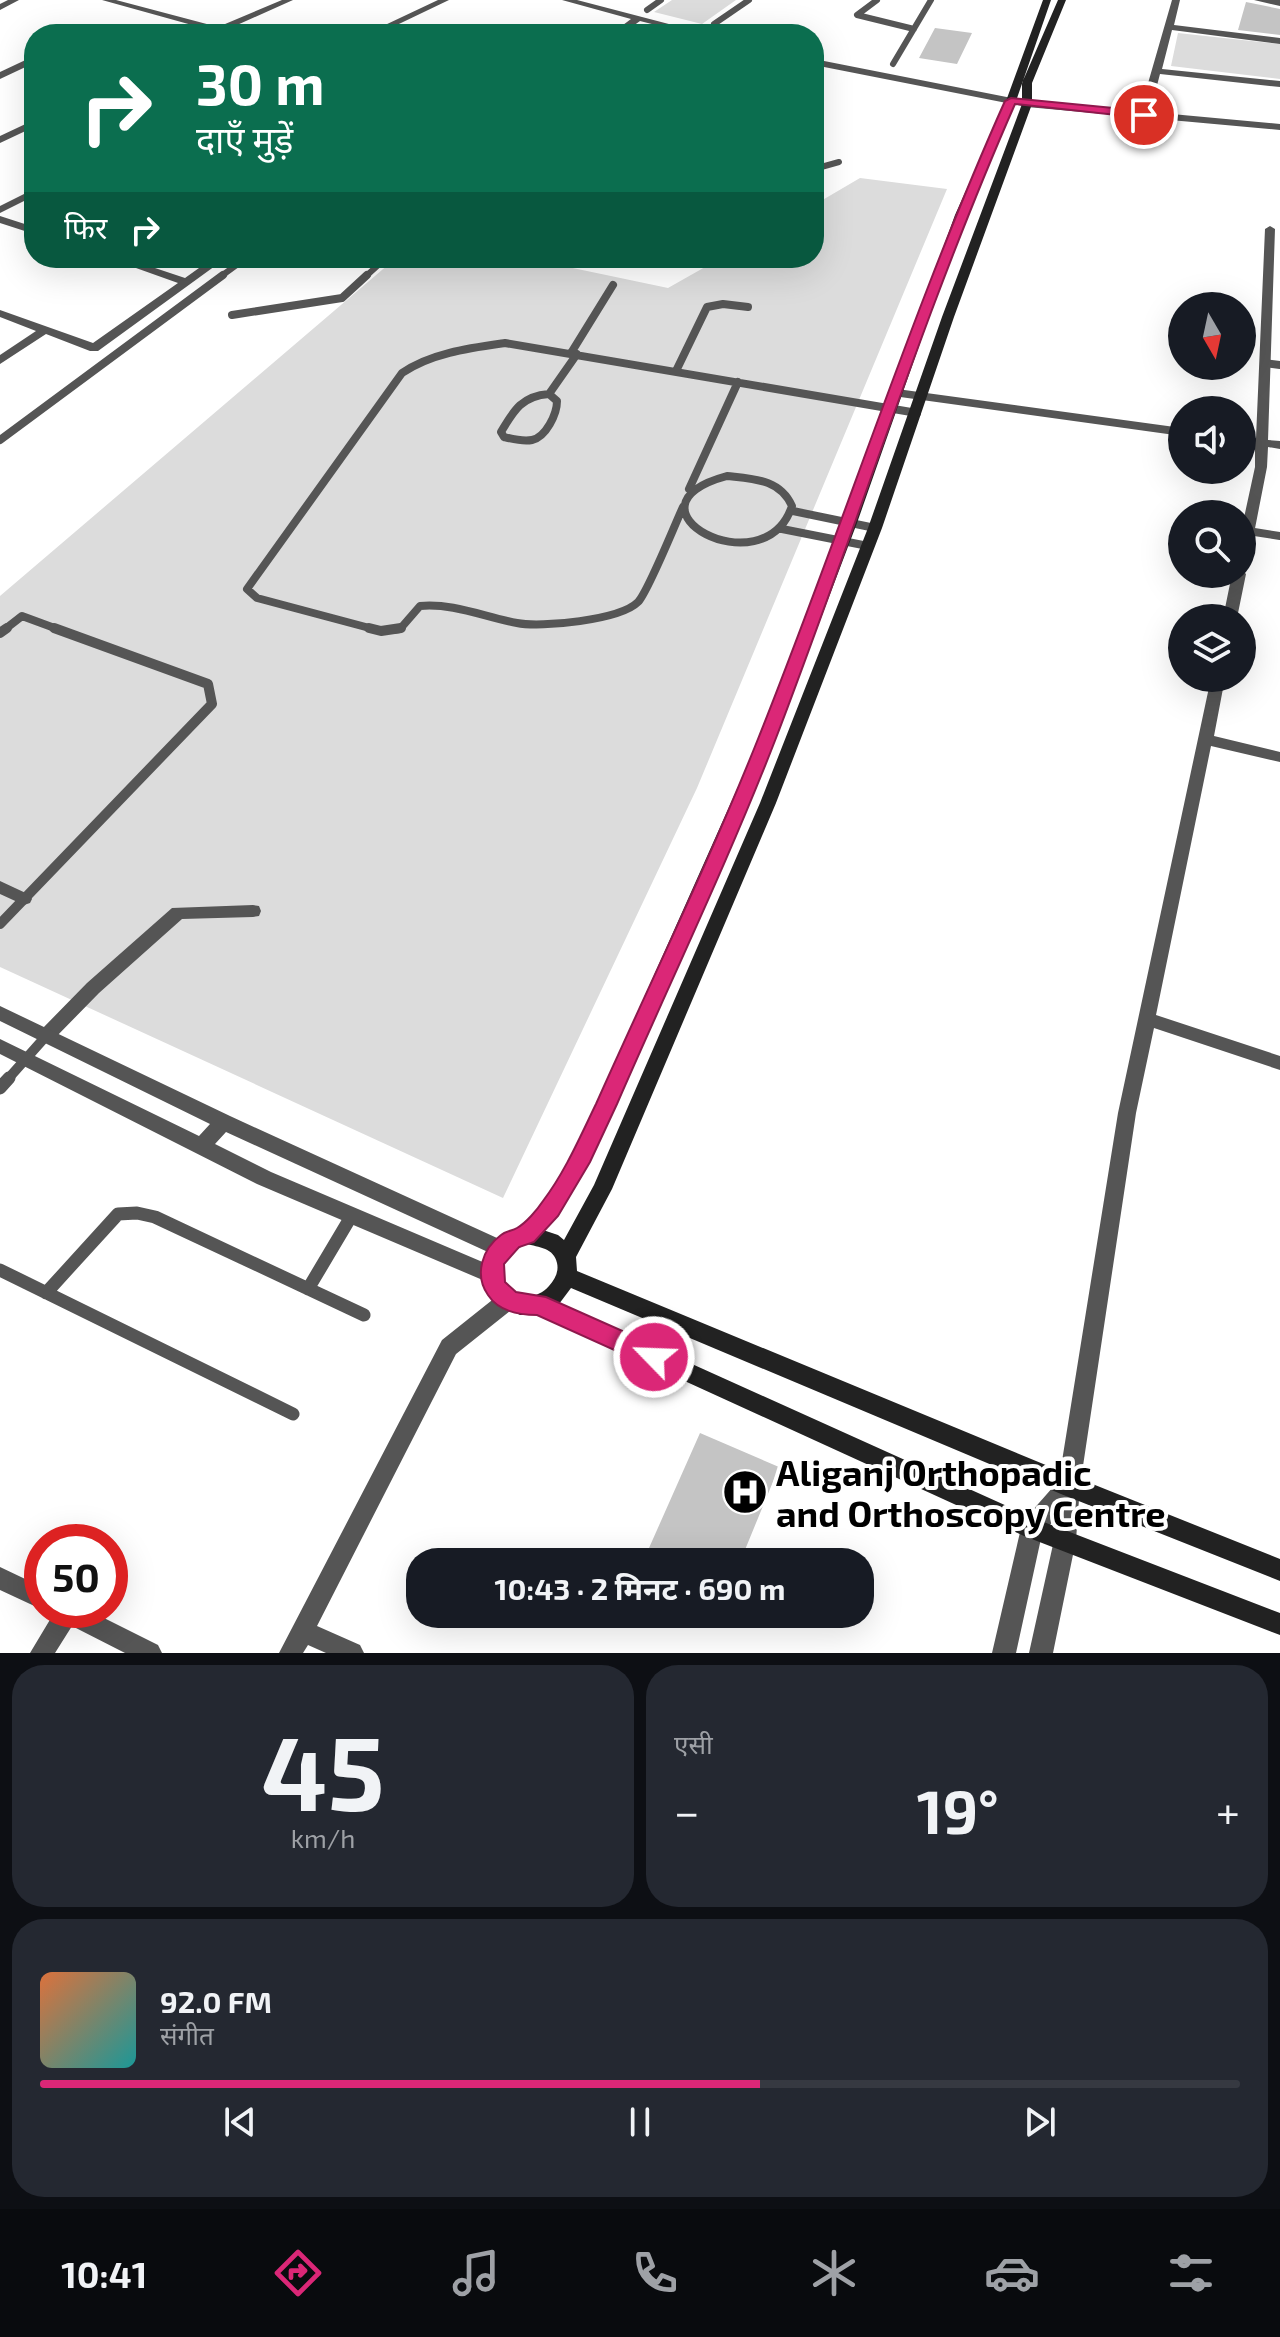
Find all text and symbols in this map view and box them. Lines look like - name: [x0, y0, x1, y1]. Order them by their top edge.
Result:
- text: 30 m: [196, 49, 325, 116]
- icon: right: [64, 56, 168, 160]
- pin: [1110, 81, 1178, 149]
- icon: arrive: [1122, 93, 1166, 137]
- text: दाएँ मुड़ें: [196, 117, 293, 160]
- icon: right: [123, 208, 167, 252]
- text: फिर: [64, 209, 107, 245]
- north arrow: [1168, 292, 1256, 380]
- map controls: [1168, 292, 1256, 692]
- button: sound: [1168, 396, 1256, 484]
- button: search: [1168, 500, 1256, 588]
- button: layers: [1168, 604, 1256, 692]
- position arrow: [612, 1315, 696, 1399]
- place label: Aliganj Orthopadic and Orthoscopy Centre: [776, 1450, 1166, 1535]
- hospital icon: Aliganj Orthopadic and Orthoscopy Centre: [721, 1468, 769, 1516]
- speed limit sign: 50: [24, 1524, 128, 1628]
- text: 10:43 · 2 मिनट · 690 m: [495, 1570, 785, 1606]
- text: 45: [261, 1707, 385, 1832]
- text: एसी: [674, 1728, 713, 1759]
- text: 19°: [917, 1774, 999, 1846]
- text: −: [674, 1784, 700, 1837]
- text: +: [1216, 1784, 1240, 1837]
- text: km/h: [291, 1822, 355, 1853]
- text: 92.0 FM: [160, 1983, 272, 2019]
- text: संगीत: [160, 2019, 214, 2050]
- icon: previous: [218, 2100, 262, 2144]
- icon: pause: [618, 2100, 662, 2144]
- icon: next: [1018, 2100, 1062, 2144]
- icon: directions: [270, 2245, 326, 2301]
- icon: music: [448, 2245, 504, 2301]
- icon: phone: [627, 2245, 683, 2301]
- icon: climate: [806, 2245, 862, 2301]
- icon: car: [984, 2245, 1040, 2301]
- icon: filters: [1163, 2245, 1219, 2301]
- text: 10:41: [61, 2252, 147, 2295]

